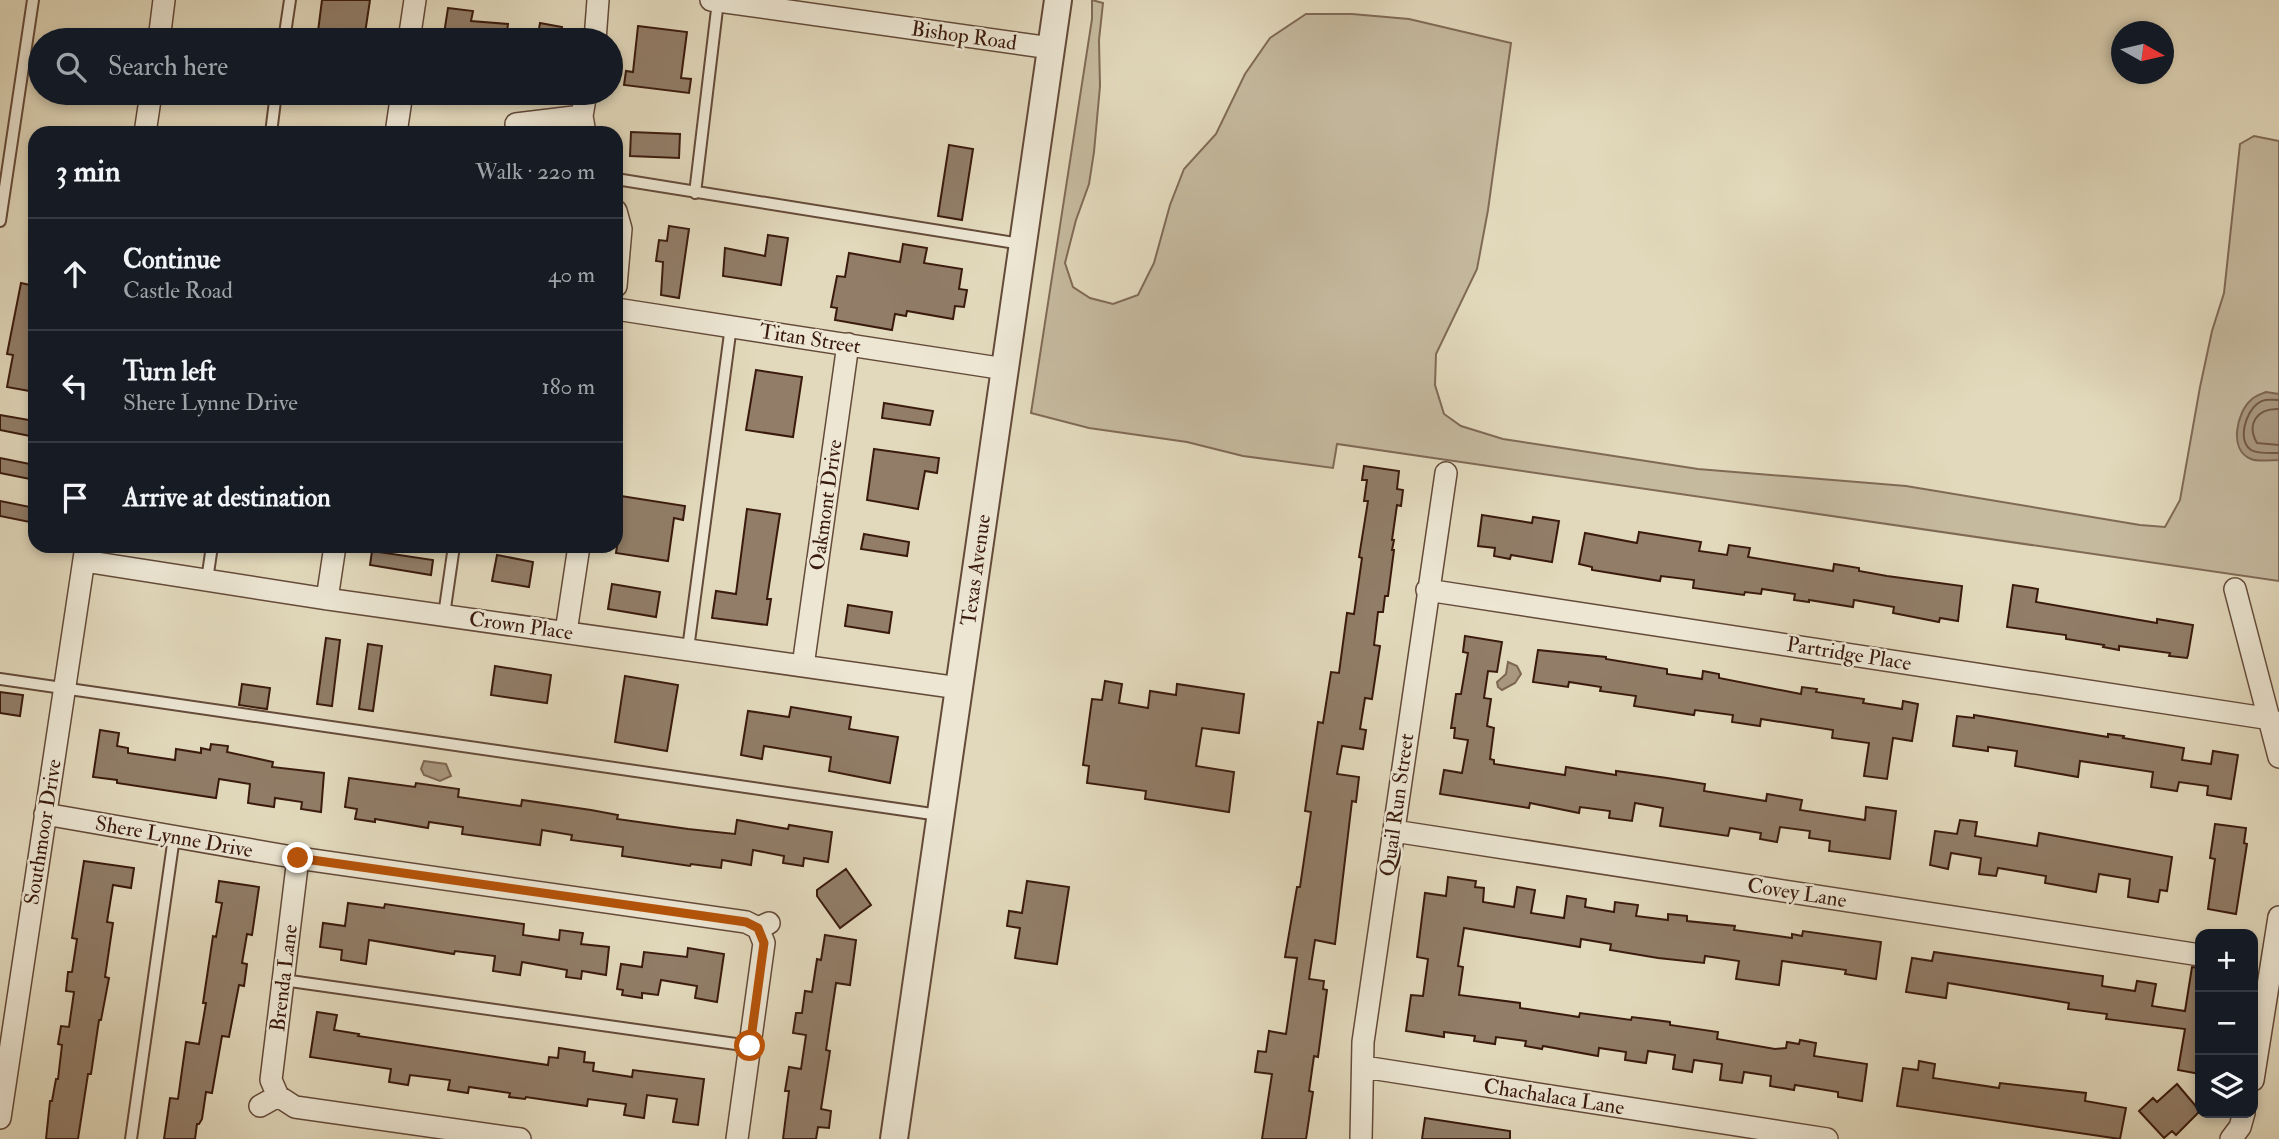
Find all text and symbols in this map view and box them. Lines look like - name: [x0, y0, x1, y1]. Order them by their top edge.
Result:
- street label: Bishop Road: [909, 15, 1019, 57]
- north arrow: [2111, 21, 2174, 84]
- search box: [28, 28, 623, 105]
- icon: search: [52, 48, 90, 86]
- text: Search here: [108, 51, 228, 83]
- text: 3 min: [56, 153, 121, 190]
- text: Walk · 220 m: [475, 157, 595, 186]
- text: Continue: [123, 244, 221, 276]
- icon: ahead: [56, 255, 94, 293]
- text: 40 m: [548, 260, 595, 289]
- text: Castle Road: [123, 276, 233, 305]
- street label: Titan Street: [757, 318, 863, 360]
- text: Turn left: [123, 356, 216, 388]
- icon: left: [56, 367, 94, 405]
- text: 180 m: [542, 372, 595, 401]
- text: Shere Lynne Drive: [123, 388, 298, 417]
- street label: Oakmont Drive: [803, 438, 849, 572]
- icon: arrive: [56, 479, 94, 517]
- text: Arrive at destination: [123, 482, 331, 514]
- street label: Texas Avenue: [955, 512, 997, 627]
- street label: Crown Place: [467, 605, 575, 647]
- street label: Partridge Place: [1785, 631, 1913, 677]
- street label: Quail Run Street: [1374, 732, 1420, 878]
- street label: Southmoor Drive: [18, 757, 68, 907]
- street label: Shere Lynne Drive: [93, 810, 255, 864]
- route end: [282, 842, 313, 873]
- street label: Covey Lane: [1745, 872, 1849, 914]
- street label: Brenda Lane: [264, 923, 304, 1033]
- map controls: [2195, 929, 2258, 1118]
- button: +: [2195, 929, 2258, 992]
- button: −: [2195, 992, 2258, 1055]
- route start: [734, 1030, 765, 1061]
- button: layers: [2195, 1055, 2258, 1118]
- street label: Chachalaca Lane: [1482, 1073, 1627, 1121]

